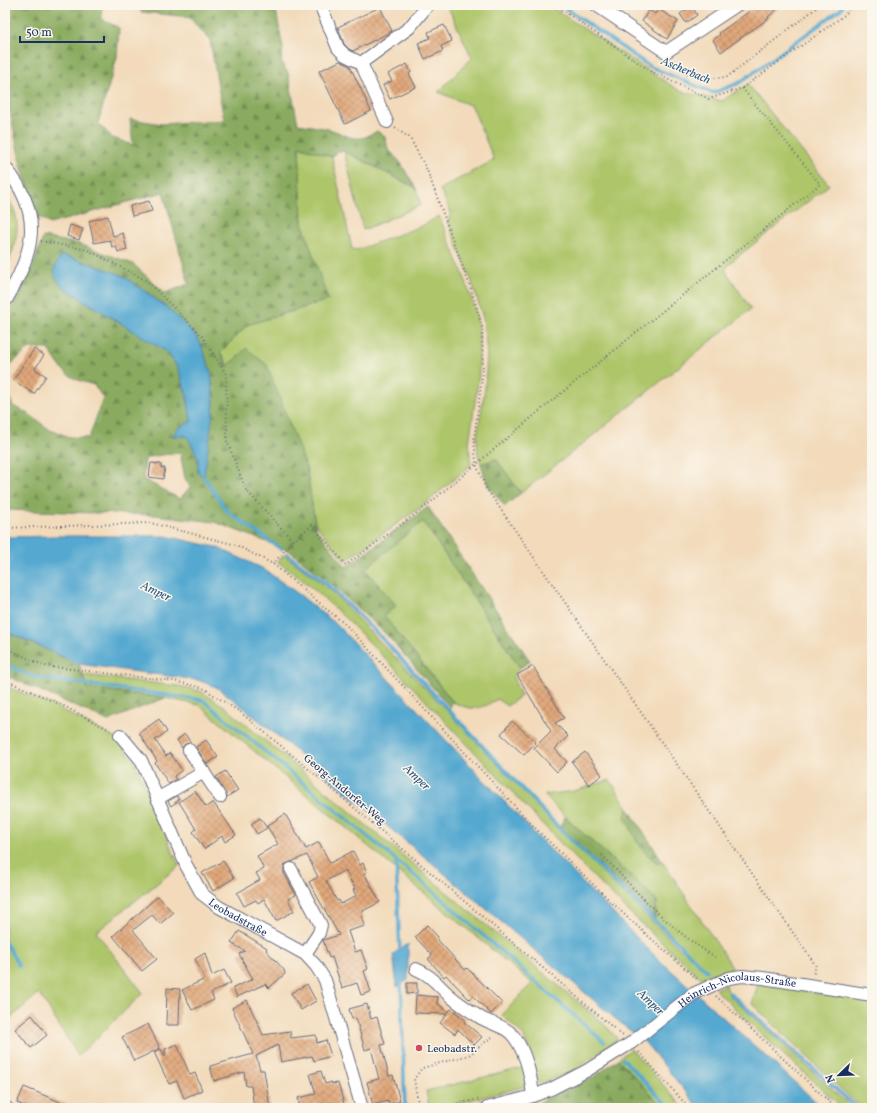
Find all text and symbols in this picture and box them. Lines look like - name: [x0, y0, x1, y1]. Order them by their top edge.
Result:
- scale bar: [20, 18, 104, 44]
- text: 50 m: [26, 25, 52, 41]
- water label: Ascherbach: [657, 53, 713, 89]
- water label: Amper: [137, 578, 174, 606]
- street label: Georg-Andorfer-Weg: [300, 751, 388, 829]
- water label: Amper: [399, 760, 434, 795]
- street label: Leobadstraße: [205, 895, 270, 941]
- street label: Heinrich-Nicolaus-Straße: [675, 970, 797, 1012]
- water label: Amper: [633, 985, 668, 1020]
- place label: Leobadstr.: [427, 1042, 478, 1057]
- marker: Leobadstr.: [414, 1043, 424, 1053]
- north arrow: [819, 1055, 859, 1095]
- text: N: [823, 1072, 840, 1085]

